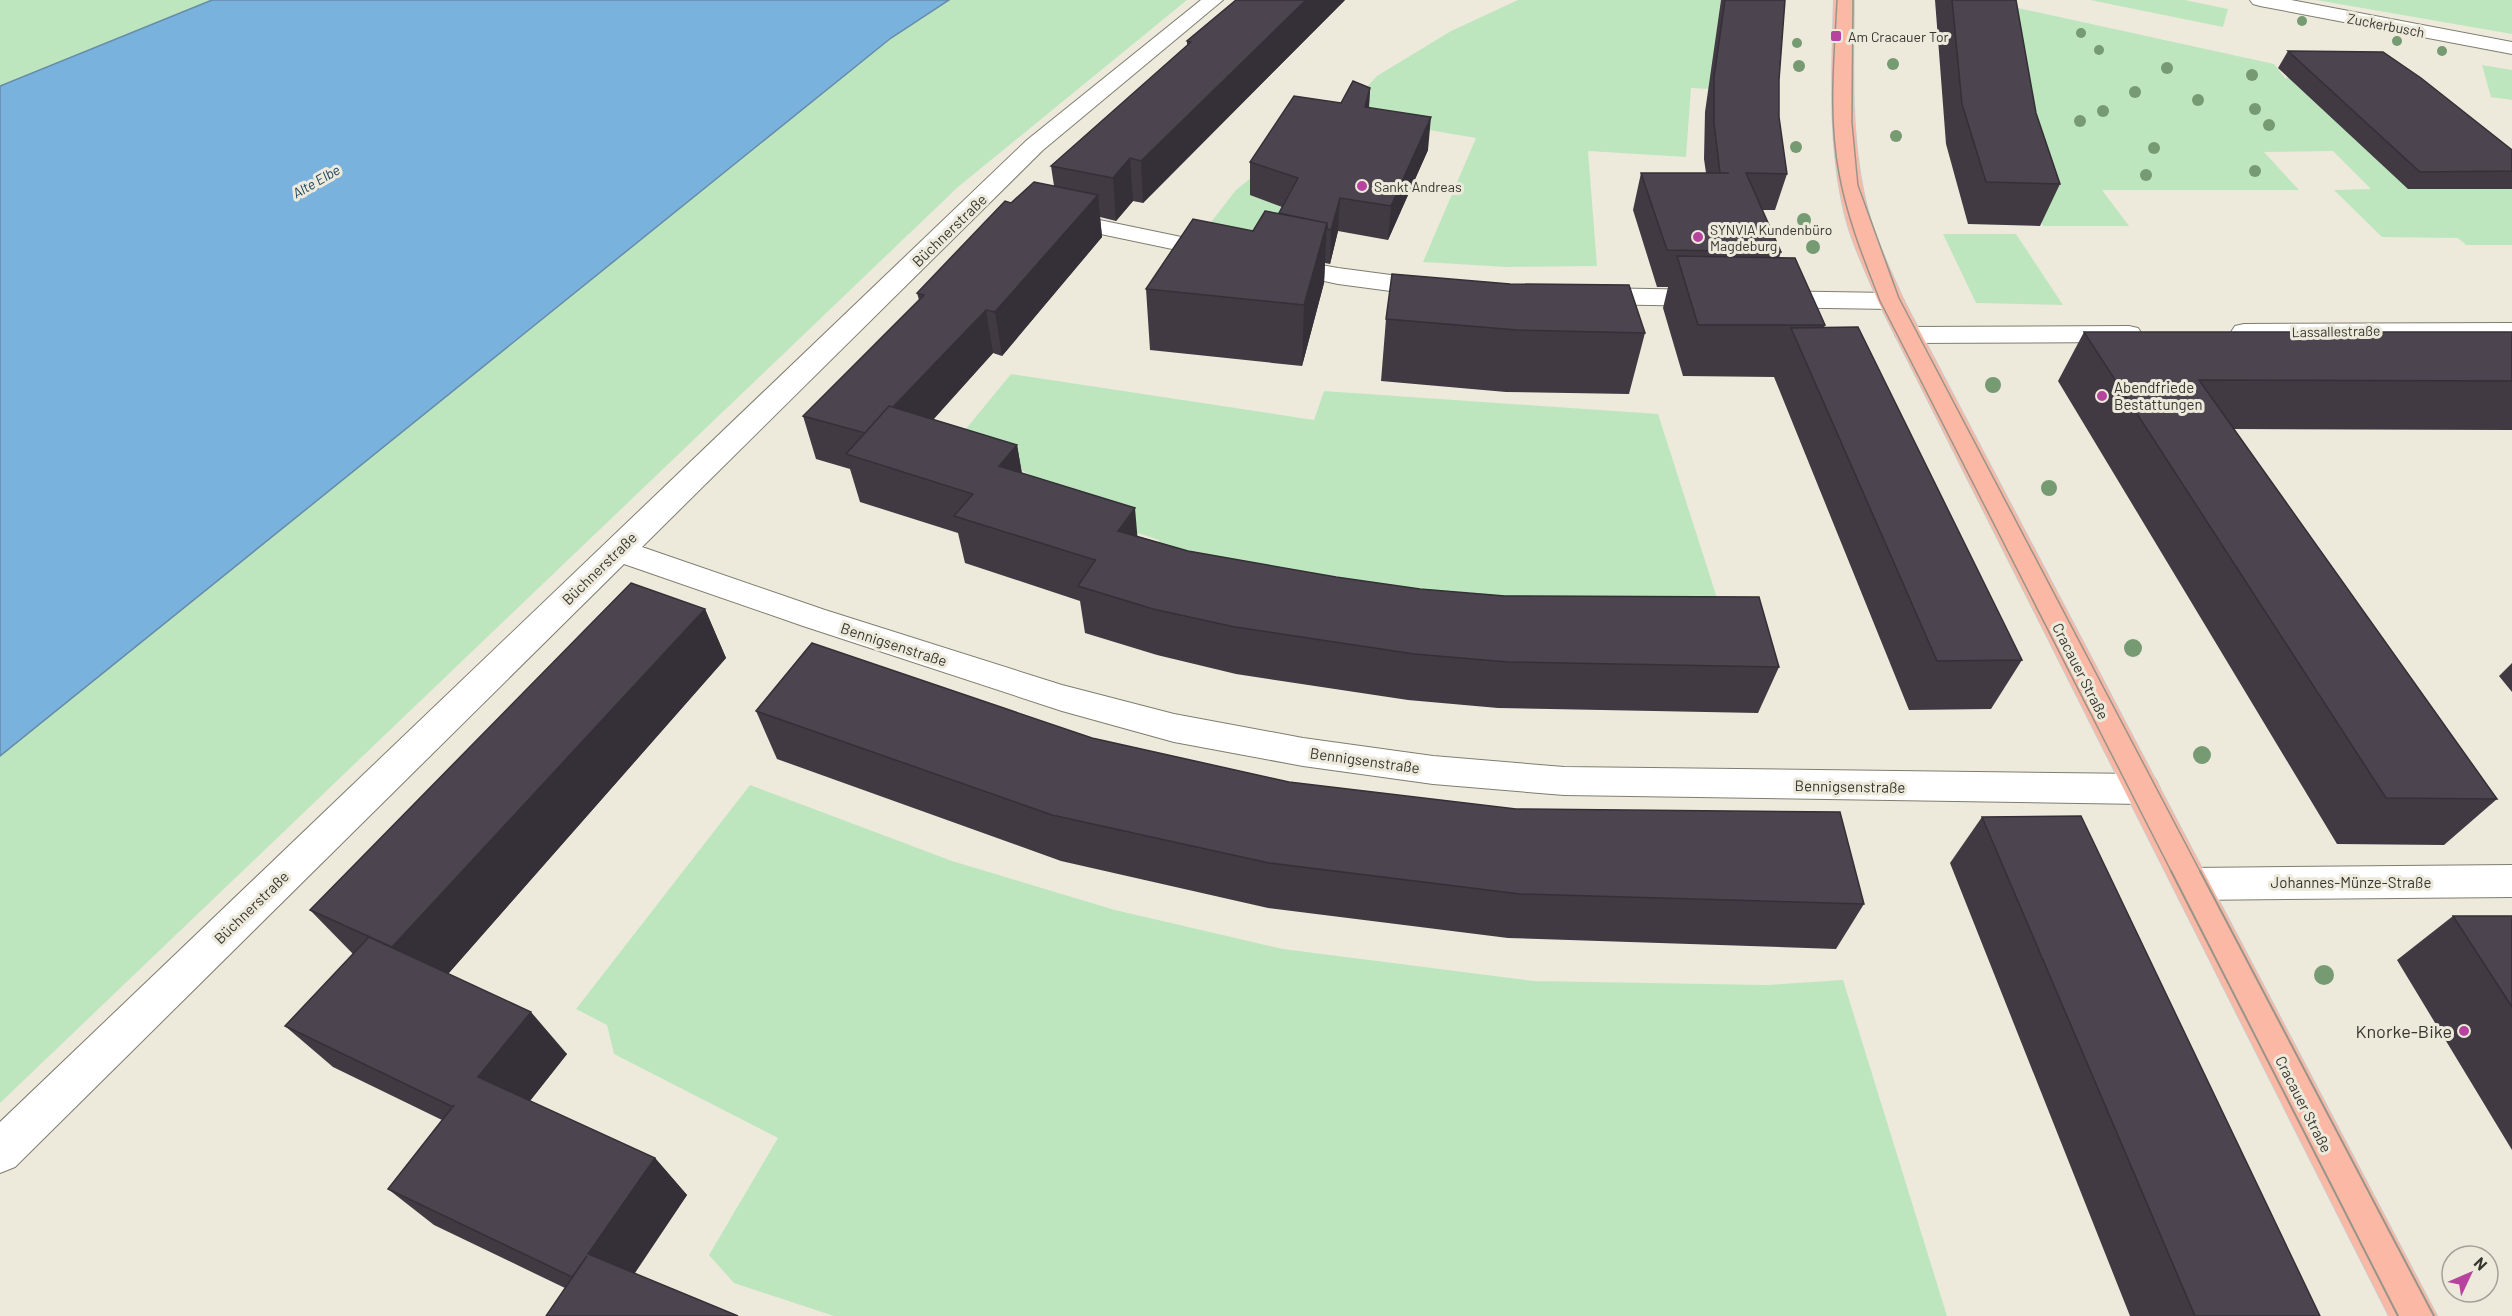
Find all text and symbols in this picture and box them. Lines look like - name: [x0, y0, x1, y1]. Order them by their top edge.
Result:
- street label: Zuckerbusch: [2346, 9, 2426, 41]
- place label: Am Cracauer Tor: [1848, 28, 1949, 45]
- marker: Am Cracauer Tor: [1829, 29, 1843, 43]
- water label: Alte Elbe: [289, 161, 343, 201]
- place label: Sankt Andreas: [1374, 178, 1462, 195]
- marker: Sankt Andreas: [1355, 179, 1369, 193]
- street label: Büchnerstraße: [908, 190, 990, 270]
- place label: SYNVIA Kundenbüro Magdeburg: [1710, 221, 1832, 254]
- marker: SYNVIA Kundenbüro Magdeburg: [1691, 230, 1705, 244]
- street label: Lassallestraße: [2292, 322, 2380, 340]
- place label: Abendfriede Bestattungen: [2114, 378, 2203, 413]
- marker: Abendfriede Bestattungen: [2095, 389, 2109, 403]
- street label: Büchnerstraße: [558, 528, 640, 608]
- street label: Bennigsenstraße: [839, 618, 949, 670]
- street label: Cracauer Straße: [2049, 620, 2113, 722]
- street label: Bennigsenstraße: [1309, 743, 1421, 777]
- street label: Bennigsenstraße: [1794, 776, 1906, 796]
- street label: Büchnerstraße: [210, 867, 292, 947]
- street label: Johannes-Münze-Straße: [2271, 873, 2431, 891]
- place label: Knorke-Bike: [2356, 1020, 2452, 1042]
- marker: Knorke-Bike: [2457, 1024, 2471, 1038]
- street label: Cracauer Straße: [2272, 1053, 2336, 1155]
- north arrow: [2440, 1244, 2500, 1304]
- text: N: [2471, 1253, 2492, 1274]

